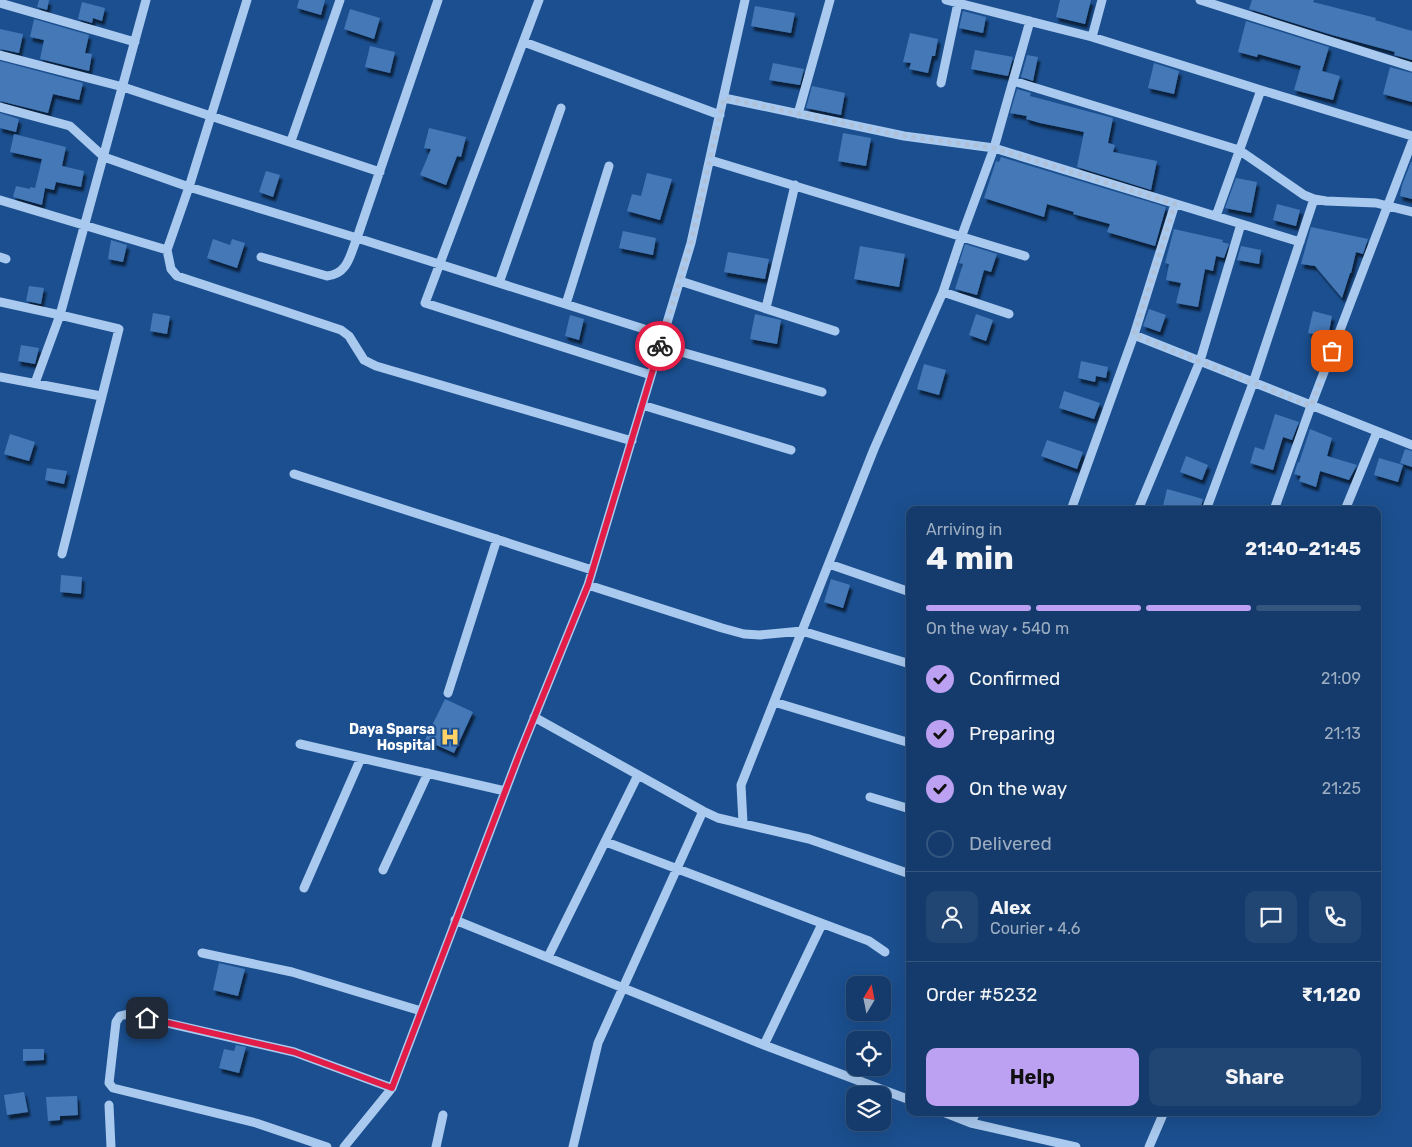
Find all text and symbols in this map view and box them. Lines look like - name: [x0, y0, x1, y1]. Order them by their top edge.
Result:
- courier: [635, 321, 685, 371]
- pin: [1311, 330, 1353, 372]
- icon: bike: [646, 332, 674, 360]
- icon: bag: [1318, 337, 1346, 365]
- text: Arriving in: [926, 520, 1002, 539]
- text: 21:40–21:45: [1245, 537, 1361, 560]
- text: 4 min: [926, 539, 1014, 577]
- text: On the way · 540 m: [926, 619, 1069, 638]
- icon: check: [926, 665, 954, 693]
- text: Confirmed: [969, 667, 1060, 690]
- text: 21:09: [1321, 669, 1361, 688]
- icon: check: [926, 720, 954, 748]
- place label: Daya Sparsa Hospital: [349, 721, 435, 754]
- text: Preparing: [969, 722, 1055, 745]
- text: 21:13: [1324, 724, 1361, 743]
- hospital icon: Daya Sparsa Hospital: [439, 726, 461, 748]
- icon: check: [926, 775, 954, 803]
- text: On the way: [969, 777, 1067, 800]
- text: 21:25: [1322, 779, 1361, 798]
- text: Delivered: [969, 832, 1052, 855]
- button: person: [926, 891, 978, 943]
- button: chat: [1245, 891, 1297, 943]
- button: phone: [1309, 891, 1361, 943]
- text: Alex: [990, 896, 1031, 919]
- text: Courier · 4.6: [990, 919, 1080, 938]
- north arrow: [846, 976, 891, 1021]
- map controls: [846, 976, 891, 1131]
- text: Order #5232: [926, 983, 1038, 1006]
- text: ₹1,120: [1301, 983, 1361, 1006]
- pin: [126, 997, 168, 1039]
- icon: home: [133, 1004, 161, 1032]
- button: locate: [846, 1031, 891, 1076]
- button: Help: [926, 1048, 1139, 1106]
- button: Share: [1149, 1048, 1361, 1106]
- button: layers: [846, 1086, 891, 1131]

